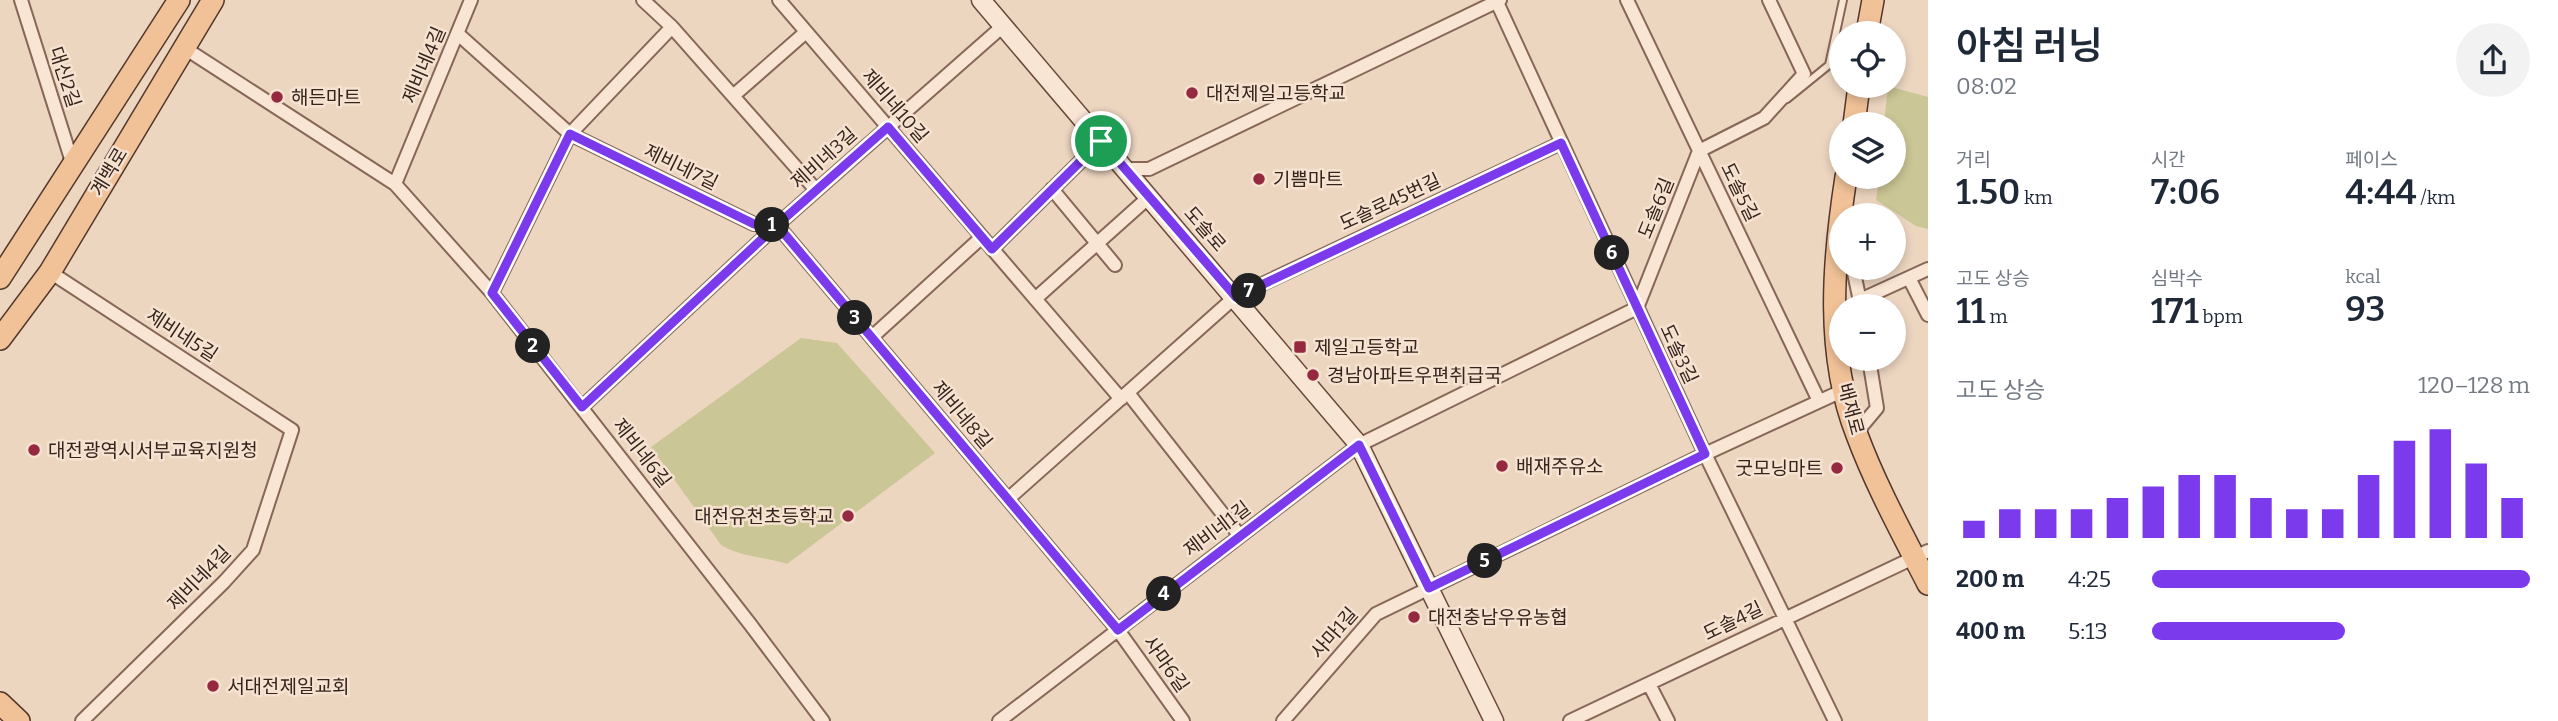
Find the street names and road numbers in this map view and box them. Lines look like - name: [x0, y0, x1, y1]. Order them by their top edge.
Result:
- street label: 제비네4길: [398, 23, 450, 107]
- street label: 대신2길: [44, 44, 86, 110]
- street label: 제비네10길: [857, 65, 933, 147]
- street label: 제비네3길: [786, 122, 862, 194]
- street label: 제비네7길: [640, 139, 722, 195]
- street label: 계백로: [86, 144, 132, 200]
- street label: 도솔5길: [1716, 159, 1764, 225]
- street label: 도솔로45번길: [1336, 169, 1444, 235]
- street label: 도솔6길: [1633, 174, 1679, 242]
- street label: 도솔로: [1179, 202, 1231, 256]
- street label: 제비네5길: [142, 304, 222, 366]
- street label: 도솔3길: [1655, 320, 1703, 388]
- street label: 제비네8길: [927, 376, 997, 454]
- street label: 배재로: [1833, 381, 1869, 437]
- street label: 제비네6길: [608, 414, 676, 492]
- street label: 제비네1길: [1179, 496, 1255, 562]
- street label: 제비네4길: [163, 541, 235, 615]
- street label: 도솔4길: [1699, 597, 1767, 645]
- street label: 사마1길: [1306, 603, 1362, 663]
- street label: 사마6길: [1138, 631, 1194, 697]

